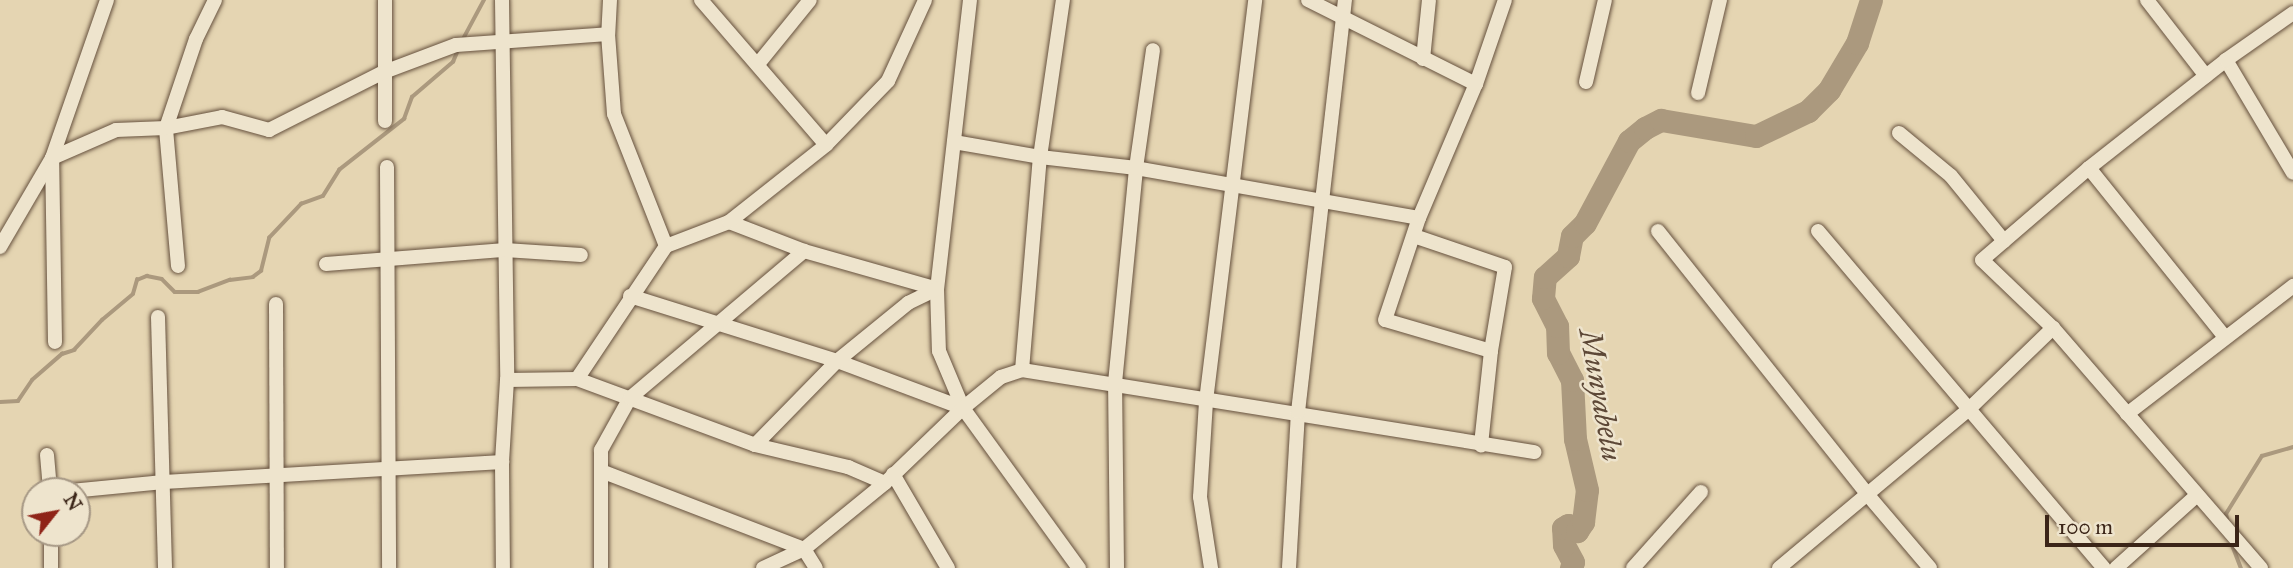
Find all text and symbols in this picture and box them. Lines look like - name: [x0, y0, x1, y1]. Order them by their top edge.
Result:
- water label: Munyabelu: [1572, 326, 1630, 464]
- north arrow: [21, 477, 91, 547]
- text: N: [59, 489, 87, 515]
- scale bar: [2048, 502, 2242, 546]
- text: 100 m: [2058, 514, 2113, 540]

